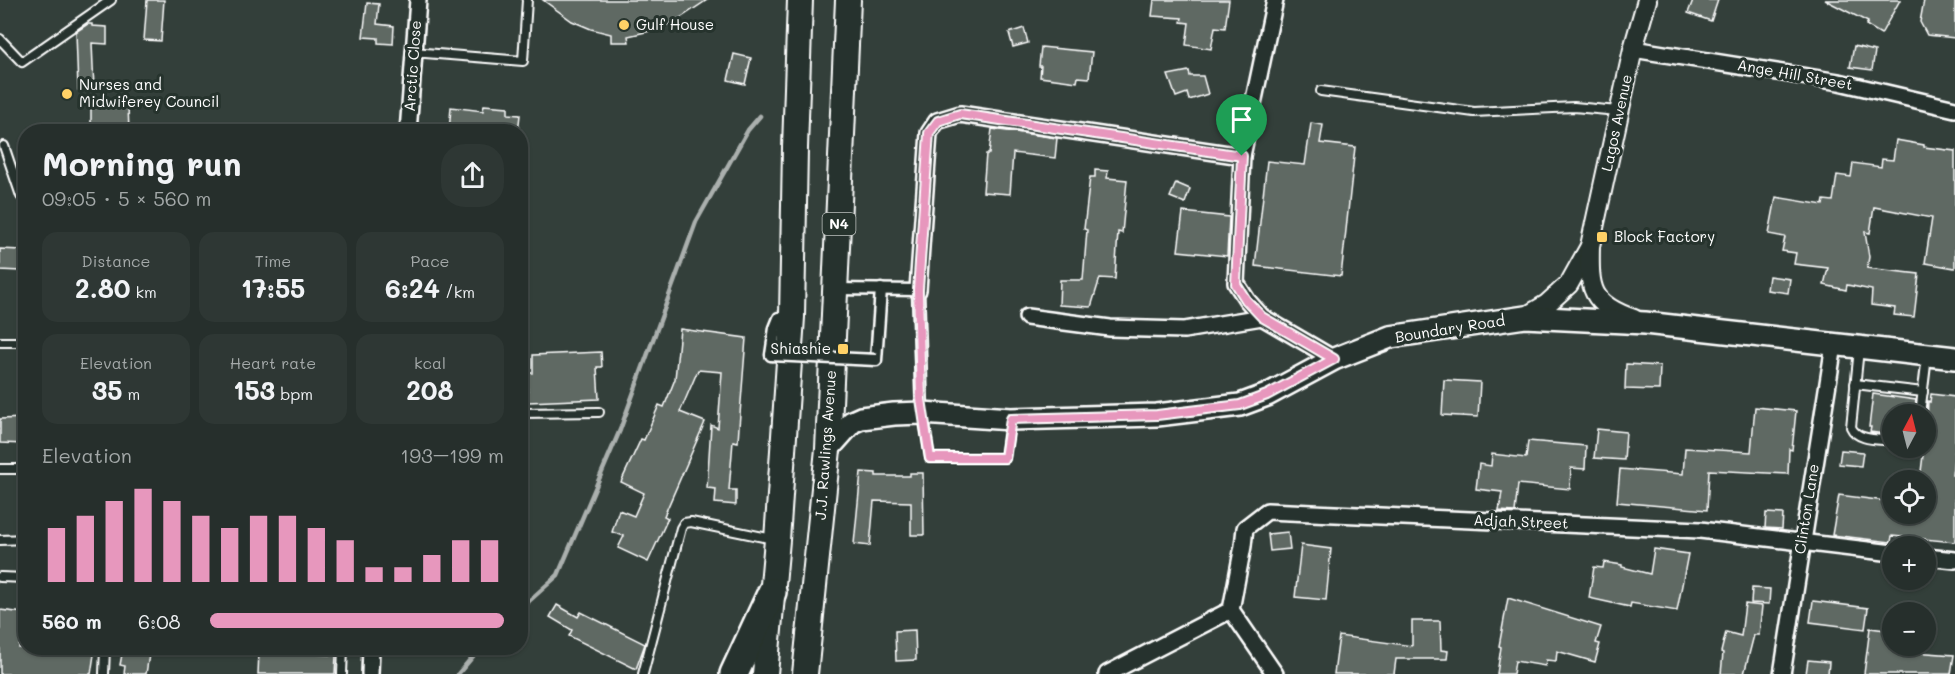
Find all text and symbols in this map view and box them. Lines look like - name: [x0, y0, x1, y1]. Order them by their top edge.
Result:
- place label: Gulf House: [636, 14, 714, 34]
- marker: Gulf House: [617, 18, 631, 32]
- street label: Arctic Close: [399, 20, 425, 112]
- street label: Ange Hill Street: [1736, 54, 1854, 94]
- street label: Lagos Avenue: [1596, 72, 1636, 173]
- place label: Nurses and Midwiferey Council: [79, 74, 219, 111]
- marker: Nurses and Midwiferey Council: [60, 87, 74, 101]
- pin: [1216, 94, 1267, 156]
- icon: arrive: [1225, 103, 1258, 136]
- text: Morning run: [42, 141, 242, 184]
- button: share: [441, 144, 504, 207]
- text: 09:05 · 5 × 560 m: [42, 185, 212, 211]
- road number: N4: [822, 213, 856, 235]
- place label: Block Factory: [1614, 226, 1715, 246]
- marker: Block Factory: [1595, 230, 1609, 244]
- text: Distance: [82, 250, 150, 271]
- text: Time: [255, 250, 291, 271]
- text: Pace: [410, 250, 450, 271]
- text: 2.80: [75, 271, 131, 305]
- text: 17:55: [241, 271, 305, 305]
- text: 6:24: [385, 271, 440, 305]
- text: km: [131, 281, 157, 302]
- text: /km: [440, 281, 475, 302]
- street label: Boundary Road: [1393, 309, 1506, 347]
- place label: Shiashie: [771, 338, 831, 358]
- marker: Shiashie: [836, 342, 850, 356]
- text: Elevation: [80, 352, 152, 373]
- text: Heart rate: [230, 352, 316, 373]
- text: kcal: [414, 352, 446, 373]
- street label: J.J. Rawlings Avenue: [810, 369, 840, 520]
- text: 35: [92, 373, 122, 407]
- text: 153: [233, 373, 275, 407]
- text: 208: [406, 373, 454, 407]
- text: m: [122, 383, 140, 404]
- text: bpm: [275, 383, 313, 404]
- north arrow: [1882, 404, 1936, 458]
- map controls: [1882, 404, 1936, 656]
- text: Elevation: [42, 442, 132, 468]
- text: 193–199 m: [400, 442, 504, 468]
- street label: Clinton Lane: [1789, 462, 1823, 555]
- button: locate: [1882, 470, 1936, 524]
- street label: Adjah Street: [1473, 509, 1569, 533]
- button: +: [1882, 536, 1936, 590]
- button: −: [1882, 602, 1936, 656]
- text: 560 m: [42, 608, 102, 634]
- text: 6:08: [138, 608, 181, 634]

